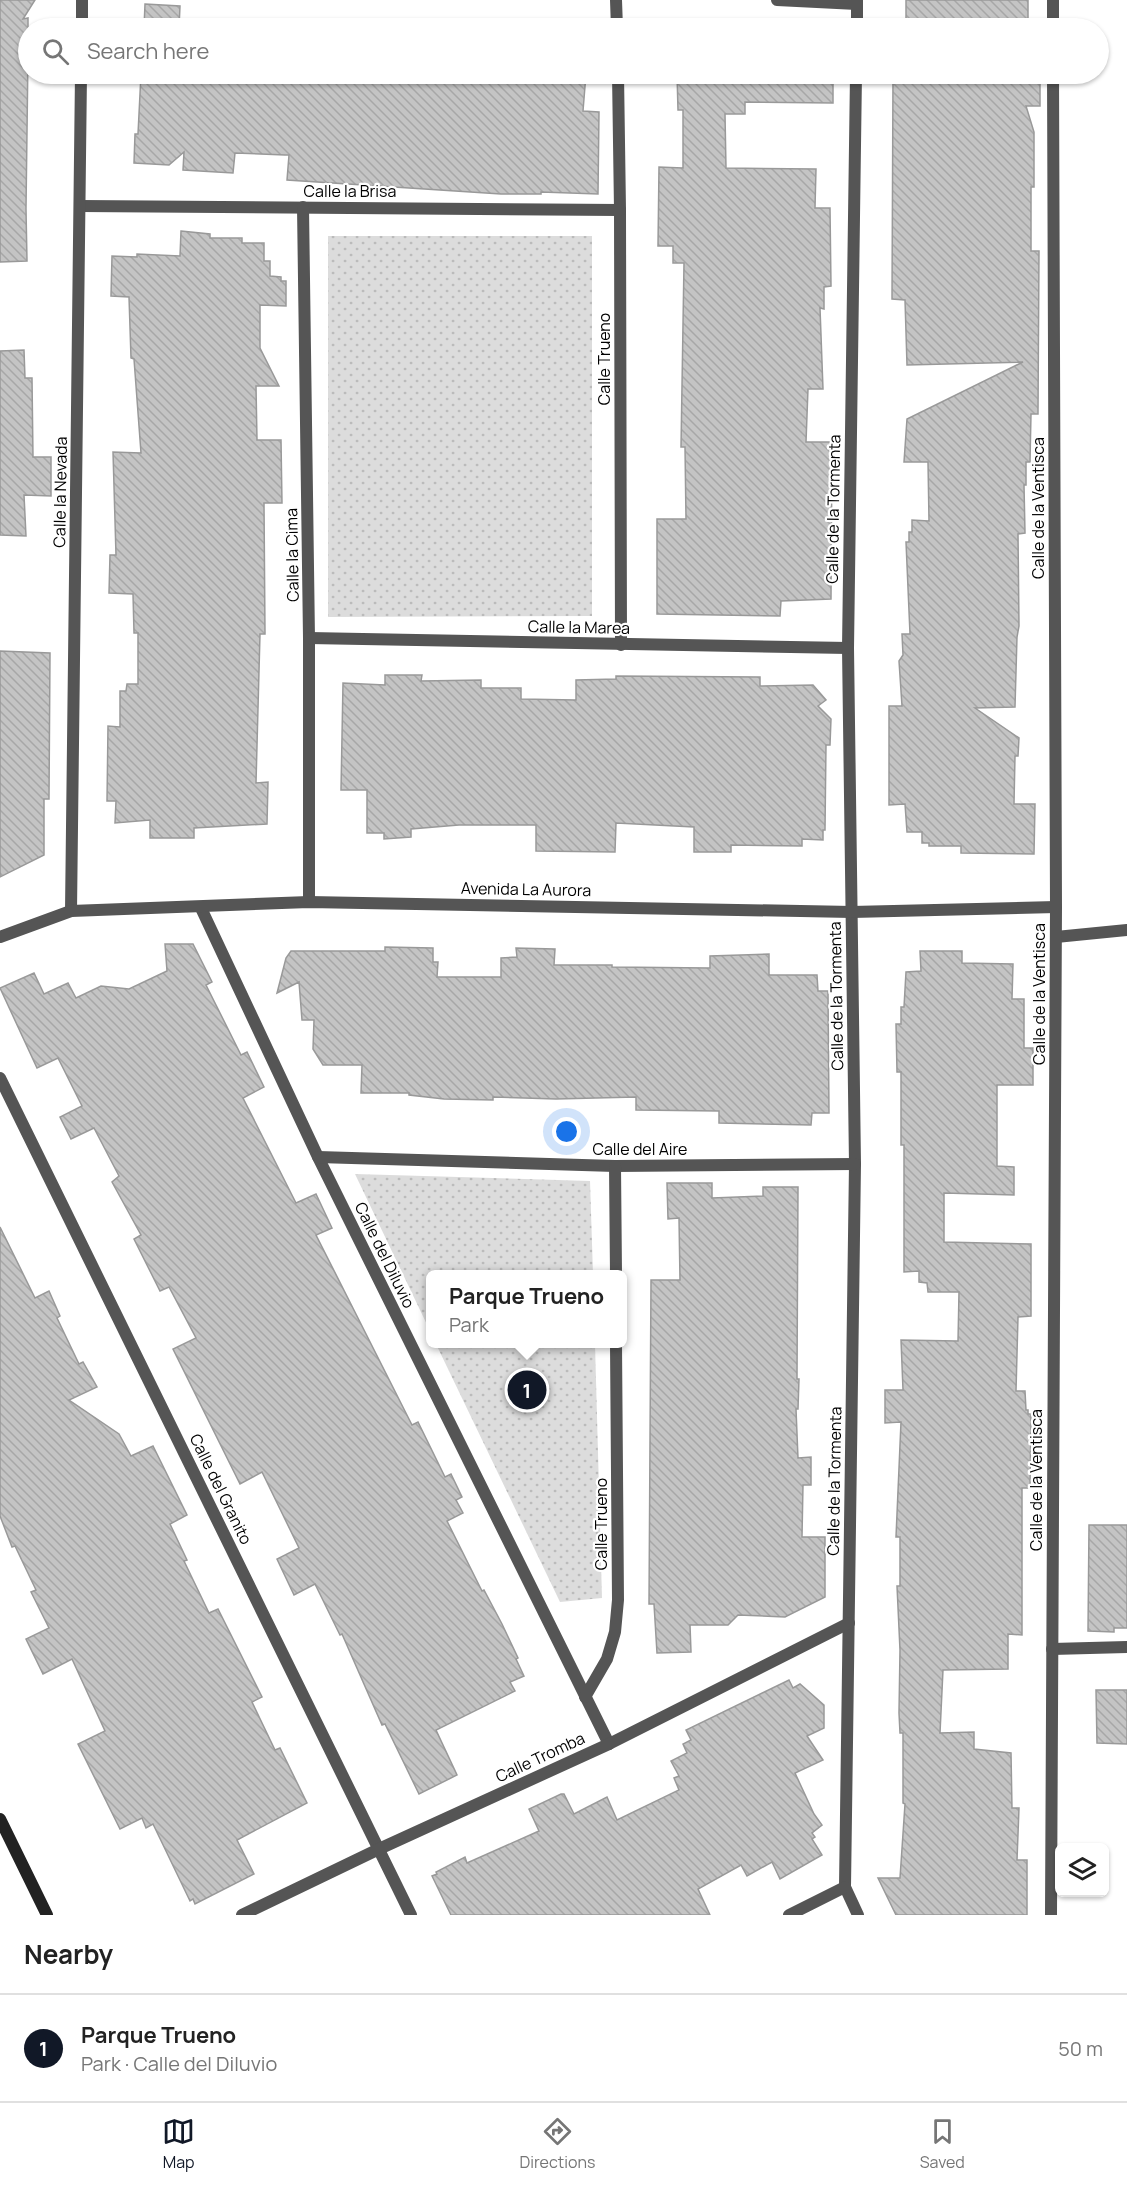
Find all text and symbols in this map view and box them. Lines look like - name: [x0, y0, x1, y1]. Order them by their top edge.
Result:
- search box: [18, 18, 1109, 84]
- icon: search: [39, 35, 72, 68]
- text: Search here: [87, 36, 209, 66]
- street label: Calle la Brisa: [304, 180, 396, 202]
- street label: Calle Trueno: [593, 313, 615, 405]
- street label: Calle de la Tormenta: [821, 434, 845, 584]
- street label: Calle la Nevada: [48, 436, 72, 548]
- street label: Calle de la Ventisca: [1027, 437, 1049, 579]
- street label: Calle la Cima: [280, 508, 304, 602]
- street label: Calle la Marea: [528, 615, 630, 639]
- street label: Avenida La Aurora: [461, 877, 591, 901]
- street label: Calle de la Tormenta: [824, 921, 848, 1071]
- street label: Calle de la Ventisca: [1028, 923, 1050, 1065]
- your location: [552, 1117, 581, 1146]
- street label: Calle del Aire: [593, 1138, 687, 1160]
- street label: Calle del Diluvio: [350, 1198, 420, 1312]
- popup: [426, 1270, 627, 1348]
- text: Parque Trueno: [449, 1281, 604, 1311]
- text: Park: [449, 1311, 489, 1338]
- pin: 1: [508, 1368, 546, 1412]
- street label: Calle de la Tormenta: [822, 1406, 846, 1556]
- street label: Calle de la Ventisca: [1025, 1409, 1047, 1551]
- street label: Calle del Granito: [185, 1430, 257, 1548]
- street label: Calle Trueno: [590, 1478, 612, 1570]
- street label: Calle Tromba: [492, 1727, 588, 1787]
- map controls: [1055, 1843, 1109, 1897]
- button: layers: [1055, 1843, 1109, 1897]
- text: Nearby: [24, 1936, 113, 1972]
- text: Parque Trueno: [81, 2020, 236, 2050]
- text: 1: [39, 2035, 48, 2062]
- text: 50 m: [1058, 2035, 1103, 2062]
- text: Park · Calle del Diluvio: [81, 2050, 277, 2077]
- tab: Map: [162, 2115, 195, 2173]
- tab: Directions: [520, 2115, 595, 2173]
- tab: Saved: [920, 2115, 965, 2173]

